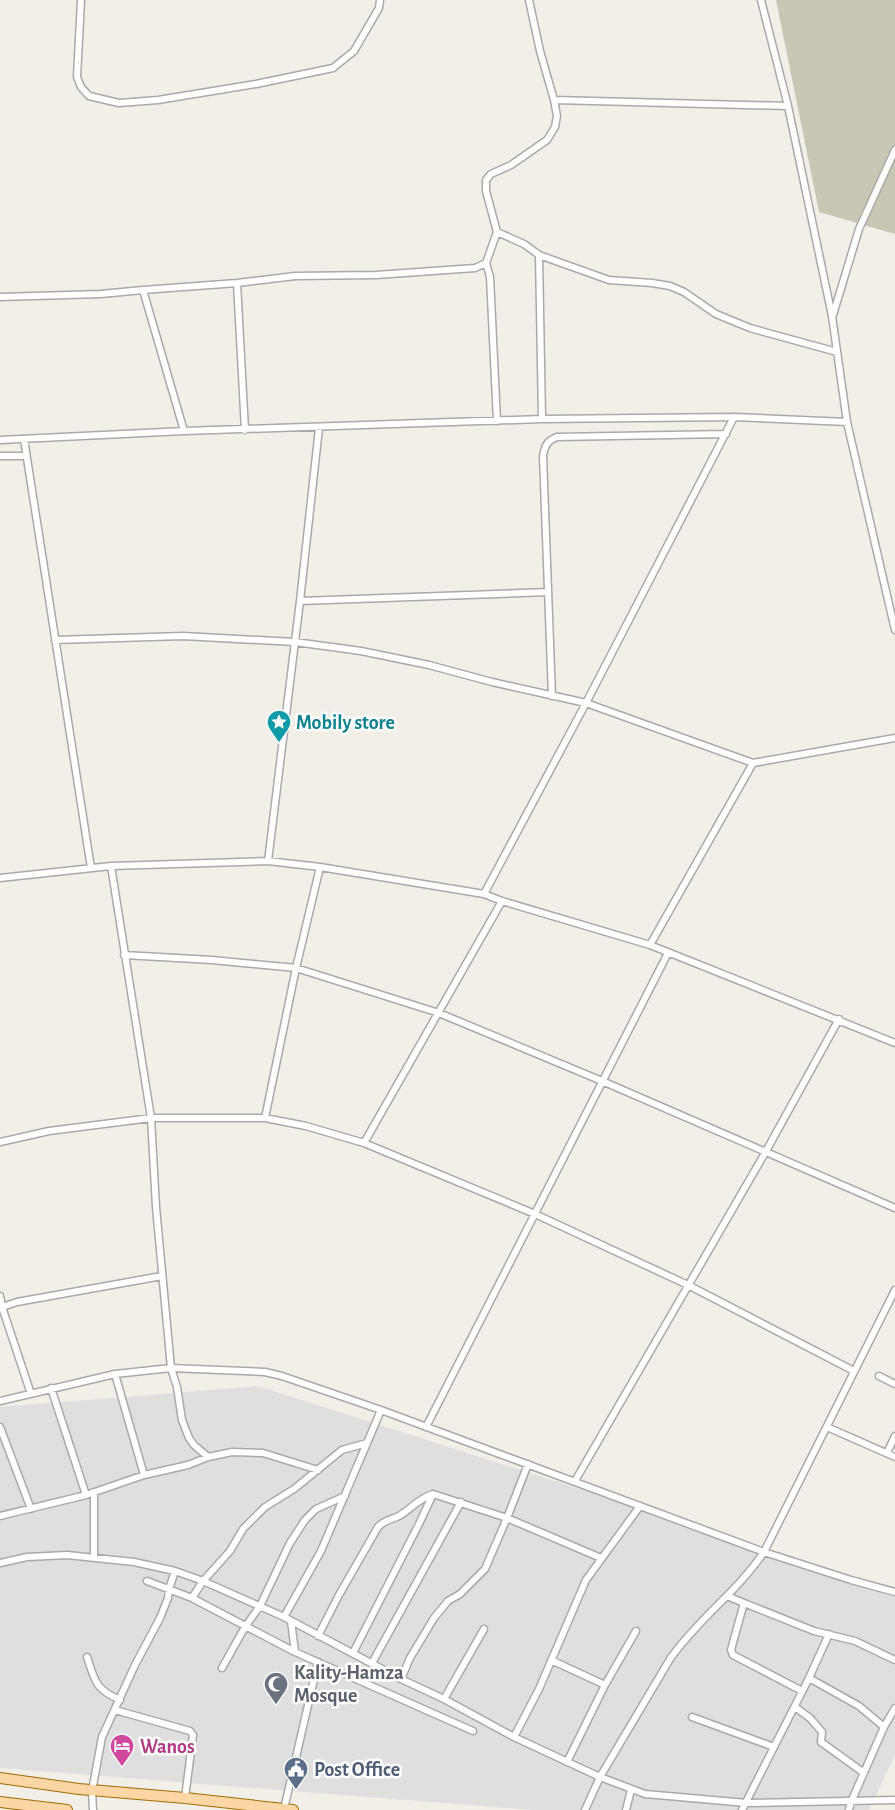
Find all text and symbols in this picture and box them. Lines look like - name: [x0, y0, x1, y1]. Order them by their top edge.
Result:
- place icon: Mobily store: [266, 709, 292, 743]
- place label: Mobily store: [296, 713, 395, 733]
- place label: Kality-Hamza Mosque: [294, 1663, 404, 1706]
- mosque icon: Kality-Hamza Mosque: [263, 1671, 289, 1705]
- hotel icon: Wanos: [109, 1733, 135, 1767]
- place label: Wanos: [140, 1737, 195, 1757]
- public building icon: Post Office: [283, 1756, 309, 1790]
- place label: Post Office: [314, 1760, 400, 1780]

